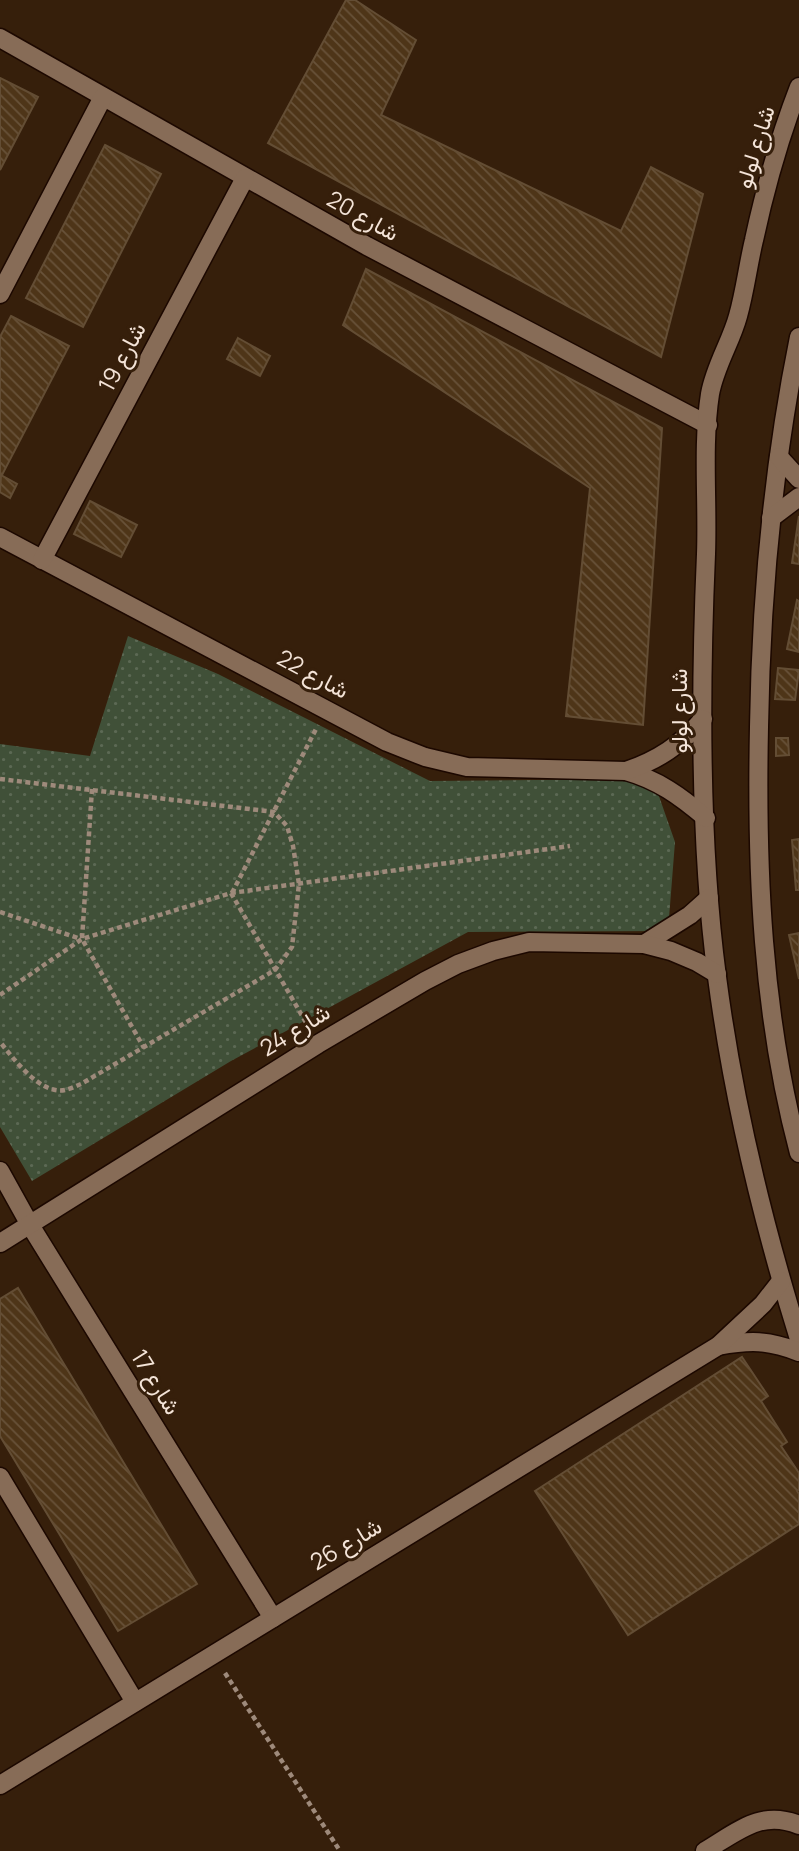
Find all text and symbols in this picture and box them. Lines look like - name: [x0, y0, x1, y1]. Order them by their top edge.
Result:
- street label: شارع لولو: [726, 102, 783, 192]
- street label: شارع 20: [321, 182, 405, 249]
- street label: شارع 19: [90, 316, 154, 397]
- street label: شارع 22: [271, 641, 355, 706]
- street label: شارع لولو: [662, 669, 695, 753]
- street label: شارع 24: [253, 995, 336, 1064]
- street label: شارع 17: [124, 1343, 189, 1421]
- street label: شارع 26: [304, 1509, 388, 1578]

